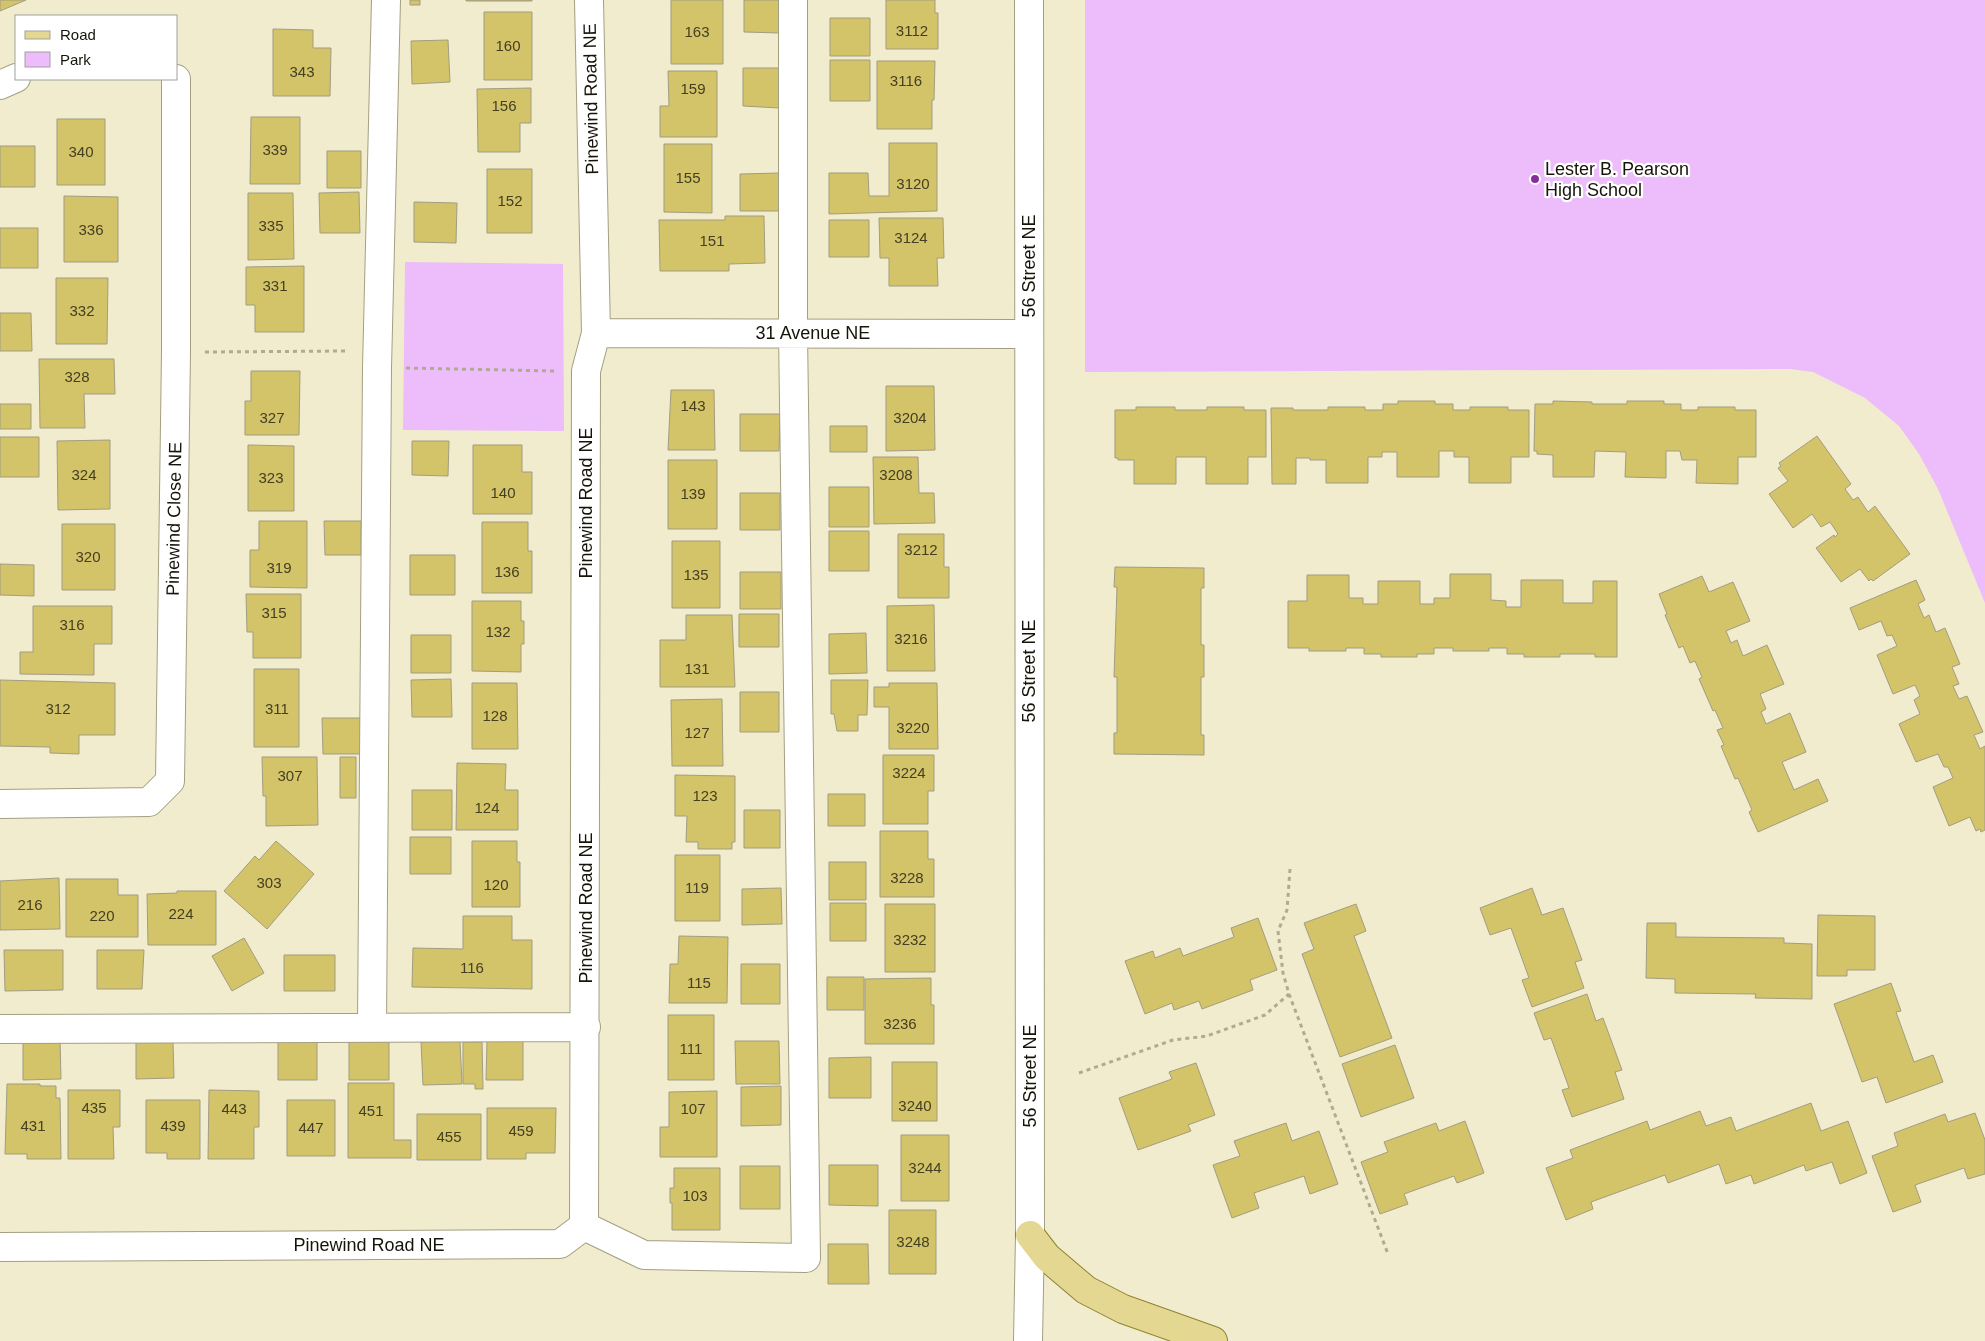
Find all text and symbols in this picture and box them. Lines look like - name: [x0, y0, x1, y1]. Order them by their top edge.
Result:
- legend: [15, 15, 178, 80]
- house number: 3112: [896, 22, 928, 39]
- street label: Pinewind Road NE: [580, 23, 602, 175]
- house number: 163: [684, 23, 710, 40]
- text: Road: [60, 26, 96, 43]
- house number: 160: [495, 37, 521, 54]
- text: Park: [60, 51, 91, 68]
- house number: 343: [289, 63, 315, 80]
- house number: 3116: [890, 72, 922, 89]
- house number: 159: [680, 80, 706, 97]
- house number: 156: [491, 97, 517, 114]
- house number: 339: [262, 141, 288, 158]
- house number: 340: [68, 143, 94, 160]
- place label: Lester B. Pearson High School: [1545, 159, 1689, 200]
- house number: 155: [675, 169, 701, 186]
- marker: Lester B. Pearson High School: [1529, 173, 1541, 185]
- house number: 3120: [896, 175, 930, 192]
- house number: 152: [497, 192, 523, 209]
- street label: 56 Street NE: [1019, 214, 1039, 318]
- house number: 335: [258, 217, 284, 234]
- house number: 336: [78, 221, 104, 238]
- house number: 3124: [894, 229, 928, 246]
- house number: 151: [699, 232, 725, 249]
- house number: 331: [262, 277, 288, 294]
- house number: 332: [69, 302, 95, 319]
- street label: 31 Avenue NE: [756, 323, 870, 343]
- house number: 328: [64, 368, 90, 385]
- house number: 143: [680, 397, 706, 414]
- house number: 327: [259, 409, 285, 426]
- house number: 3204: [893, 409, 927, 426]
- street label: Pinewind Road NE: [576, 427, 596, 579]
- street label: Pinewind Close NE: [163, 442, 185, 596]
- house number: 324: [71, 466, 97, 483]
- house number: 3208: [879, 466, 913, 483]
- house number: 323: [258, 469, 284, 486]
- house number: 140: [490, 484, 516, 501]
- house number: 139: [680, 485, 706, 502]
- house number: 3212: [904, 541, 938, 558]
- house number: 320: [75, 548, 101, 565]
- house number: 319: [266, 559, 292, 576]
- house number: 136: [494, 563, 520, 580]
- house number: 135: [683, 566, 709, 583]
- house number: 315: [261, 604, 287, 621]
- house number: 316: [59, 616, 85, 633]
- street label: 56 Street NE: [1019, 619, 1039, 723]
- house number: 132: [485, 623, 511, 640]
- house number: 3216: [894, 630, 928, 647]
- house number: 131: [684, 660, 710, 677]
- house number: 312: [45, 700, 71, 717]
- house number: 311: [265, 700, 289, 717]
- house number: 128: [482, 707, 508, 724]
- house number: 3220: [896, 719, 930, 736]
- house number: 127: [684, 724, 710, 741]
- house number: 3224: [892, 764, 926, 781]
- house number: 307: [277, 767, 303, 784]
- house number: 123: [692, 787, 718, 804]
- house number: 124: [474, 799, 500, 816]
- street label: Pinewind Road NE: [576, 832, 596, 984]
- house number: 3228: [890, 869, 924, 886]
- house number: 303: [256, 874, 282, 891]
- house number: 120: [483, 876, 509, 893]
- house number: 119: [685, 879, 709, 896]
- house number: 216: [17, 896, 43, 913]
- house number: 224: [168, 905, 194, 922]
- house number: 220: [89, 907, 115, 924]
- house number: 3232: [893, 931, 927, 948]
- house number: 116: [460, 959, 484, 976]
- house number: 115: [687, 974, 711, 991]
- house number: 3236: [883, 1015, 917, 1032]
- street label: 56 Street NE: [1020, 1024, 1040, 1128]
- house number: 111: [680, 1040, 702, 1057]
- house number: 3240: [898, 1097, 932, 1114]
- house number: 435: [81, 1099, 107, 1116]
- house number: 443: [221, 1100, 247, 1117]
- house number: 107: [680, 1100, 706, 1117]
- house number: 451: [358, 1102, 384, 1119]
- house number: 431: [20, 1117, 46, 1134]
- house number: 439: [160, 1117, 186, 1134]
- house number: 447: [298, 1119, 324, 1136]
- house number: 459: [508, 1122, 534, 1139]
- house number: 455: [436, 1128, 462, 1145]
- house number: 3244: [908, 1159, 942, 1176]
- house number: 103: [682, 1187, 708, 1204]
- house number: 3248: [896, 1233, 930, 1250]
- street label: Pinewind Road NE: [293, 1235, 445, 1255]

